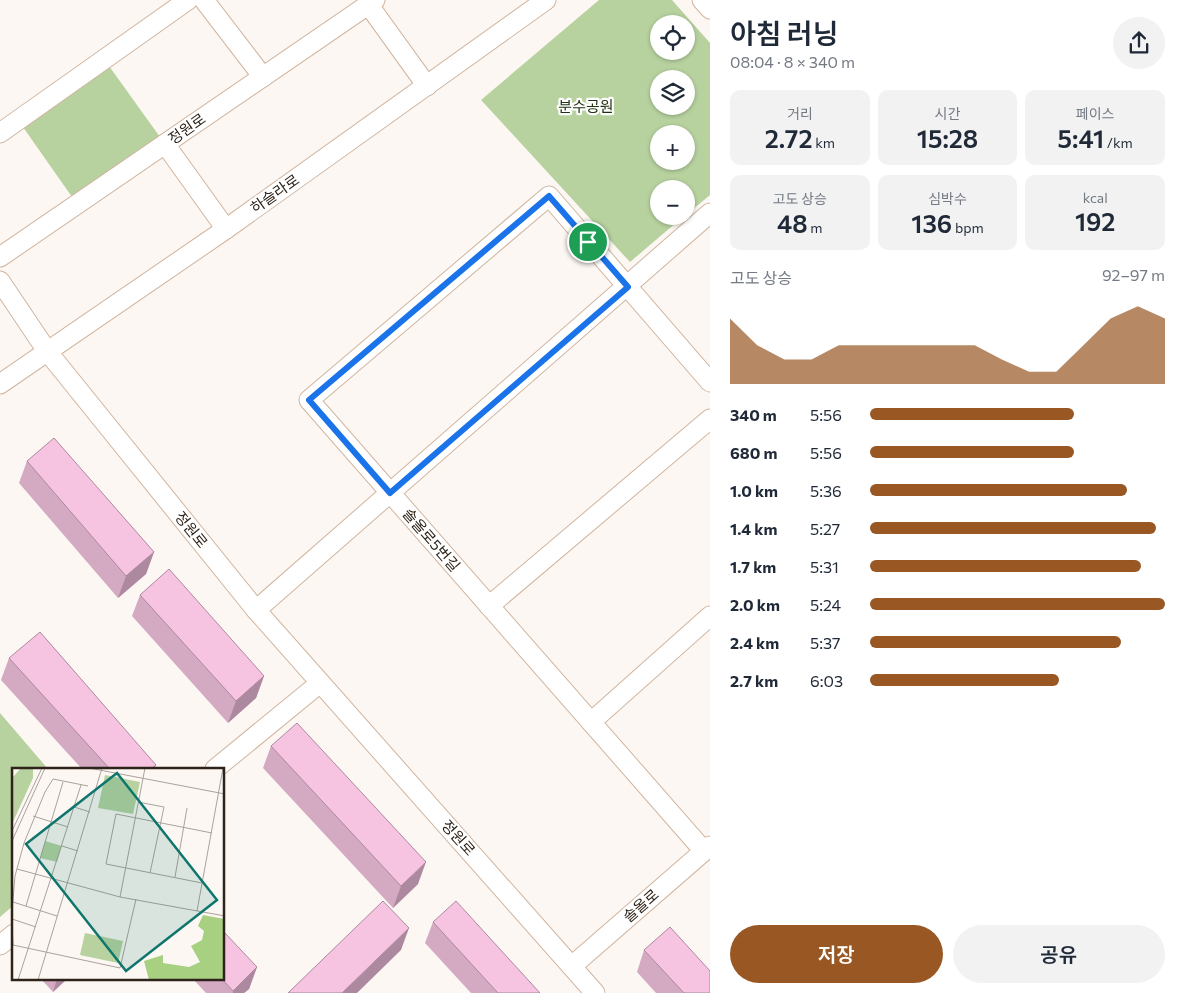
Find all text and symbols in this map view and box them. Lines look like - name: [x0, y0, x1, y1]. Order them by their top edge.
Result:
- map controls: [650, 15, 695, 225]
- button: locate: [650, 15, 695, 60]
- text: 아침 러닝: [730, 16, 838, 50]
- button: share: [1113, 17, 1165, 69]
- text: 08:04 · 8 × 340 m: [730, 52, 855, 71]
- button: layers: [650, 70, 695, 115]
- park label: 분수공원: [558, 97, 614, 115]
- text: 거리: [787, 105, 813, 122]
- text: 시간: [935, 105, 960, 122]
- text: 페이스: [1076, 105, 1114, 122]
- street label: 정원로: [164, 109, 209, 147]
- text: 2.72: [765, 123, 813, 153]
- text: 15:28: [917, 123, 978, 153]
- text: 5:41: [1058, 123, 1104, 153]
- button: +: [650, 125, 695, 170]
- text: km: [813, 134, 835, 151]
- text: /km: [1104, 134, 1133, 151]
- street label: 하슬라로: [247, 170, 302, 216]
- button: −: [650, 180, 695, 225]
- text: kcal: [1083, 189, 1108, 206]
- text: 고도 상승: [773, 190, 827, 207]
- text: 심박수: [928, 190, 967, 207]
- text: 192: [1075, 206, 1115, 236]
- text: 48: [777, 208, 808, 238]
- text: 136: [911, 208, 952, 238]
- text: m: [808, 219, 823, 236]
- text: bpm: [952, 219, 984, 236]
- pin: [567, 221, 609, 263]
- icon: arrive: [574, 228, 602, 256]
- text: 92–97 m: [1102, 265, 1165, 284]
- text: 고도 상승: [730, 268, 792, 287]
- text: 340 m: [730, 405, 777, 424]
- text: 5:56: [810, 405, 842, 424]
- text: 680 m: [730, 443, 777, 462]
- text: 5:56: [810, 443, 842, 462]
- text: 1.0 km: [730, 481, 778, 500]
- text: 5:36: [810, 481, 842, 500]
- street label: 솔올로5번길: [399, 504, 464, 575]
- street label: 정원로: [172, 508, 212, 551]
- text: 1.4 km: [730, 519, 777, 538]
- text: 5:27: [810, 519, 840, 538]
- text: 1.7 km: [730, 557, 776, 576]
- text: 5:31: [810, 557, 839, 576]
- text: 2.0 km: [730, 595, 780, 614]
- text: 5:24: [810, 595, 841, 614]
- text: 2.4 km: [730, 633, 779, 652]
- text: 5:37: [810, 633, 840, 652]
- text: 2.7 km: [730, 671, 778, 690]
- text: 6:03: [810, 671, 843, 690]
- inset map: [12, 768, 225, 980]
- street label: 정원로: [438, 816, 479, 859]
- street label: 솔올로: [619, 885, 662, 926]
- button: 저장: [730, 925, 943, 983]
- button: 공유: [953, 925, 1165, 983]

